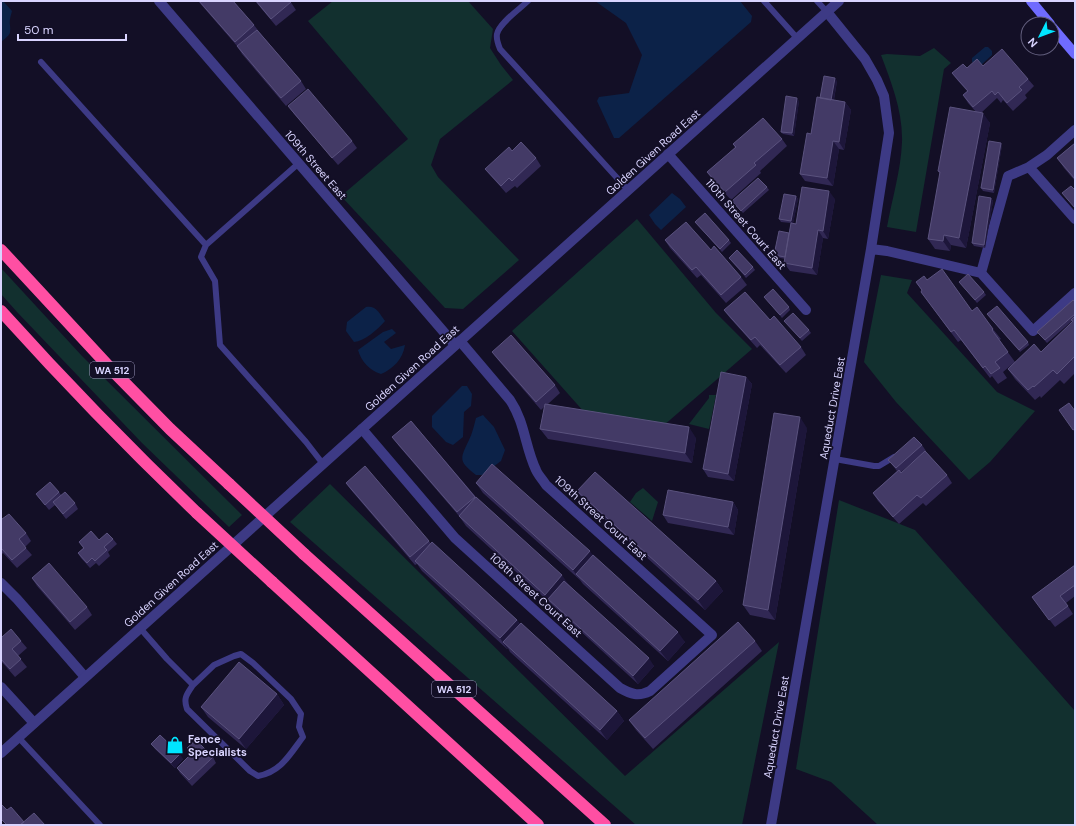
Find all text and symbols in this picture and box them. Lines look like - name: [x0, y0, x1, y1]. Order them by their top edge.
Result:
- scale bar: [18, 16, 126, 42]
- north arrow: [1020, 16, 1060, 56]
- text: 50 m: [24, 22, 53, 38]
- text: N: [1025, 35, 1040, 50]
- street label: Golden Given Road East: [603, 106, 703, 198]
- street label: 109th Street East: [282, 127, 350, 203]
- street label: 110th Street Court East: [703, 176, 789, 272]
- street label: Golden Given Road East: [362, 322, 462, 414]
- street label: Aqueduct Drive East: [816, 356, 848, 460]
- road number: WA 512: [90, 362, 134, 378]
- street label: 109th Street Court East: [552, 473, 650, 563]
- street label: Golden Given Road East: [121, 538, 221, 630]
- street label: 108th Street Court East: [487, 550, 585, 640]
- street label: Aqueduct Drive East: [760, 675, 792, 779]
- road number: WA 512: [432, 681, 476, 697]
- place label: Fence Specialists: [188, 732, 247, 759]
- shop icon: Fence Specialists: [165, 735, 185, 755]

